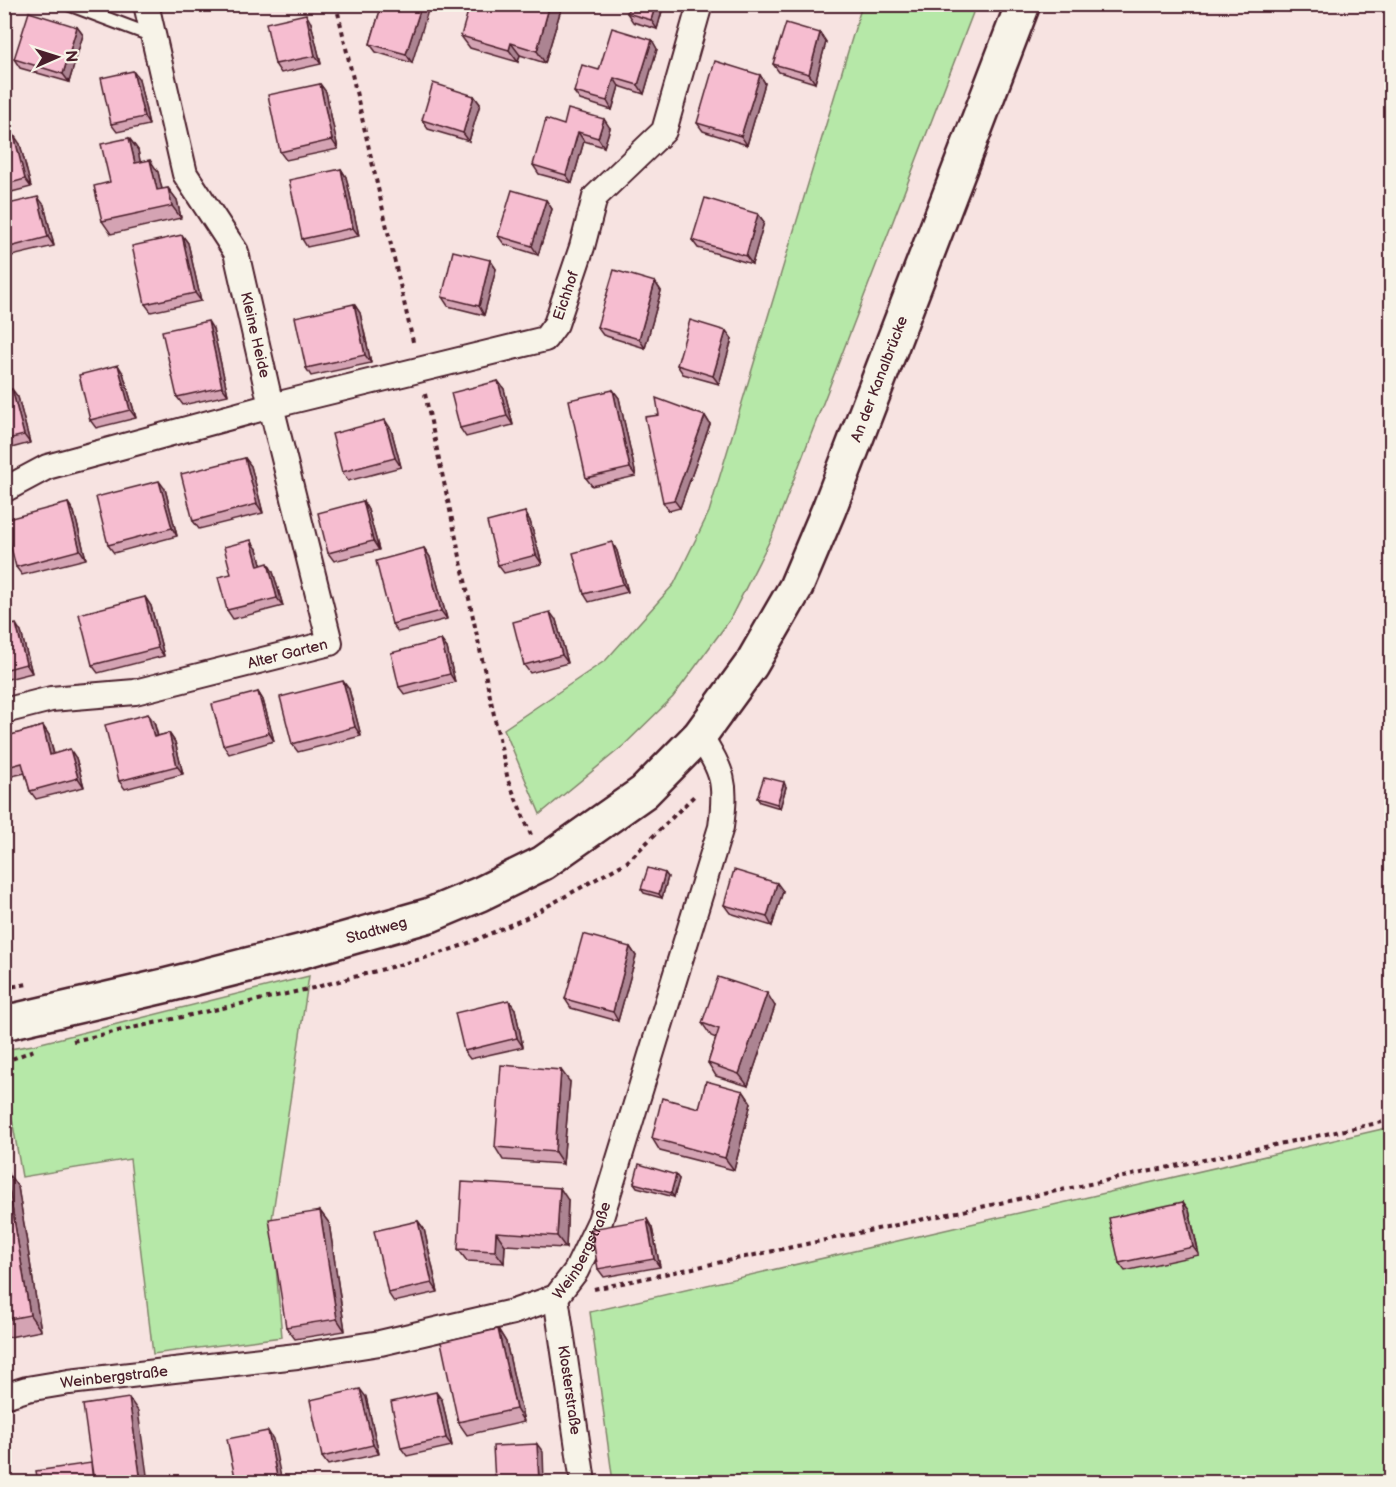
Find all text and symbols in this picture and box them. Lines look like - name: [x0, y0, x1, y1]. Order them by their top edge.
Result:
- north arrow: [27, 27, 87, 87]
- text: N: [61, 50, 80, 63]
- street label: Eichhof: [548, 268, 583, 323]
- street label: Kleine Heide: [236, 290, 274, 380]
- street label: An der Kanalbrücke: [846, 313, 912, 445]
- street label: Alter Garten: [245, 634, 330, 673]
- street label: Stadtweg: [344, 912, 409, 948]
- street label: Weinbergstraße: [548, 1199, 615, 1303]
- street label: Klosterstraße: [554, 1344, 586, 1436]
- street label: Weinbergstraße: [59, 1361, 169, 1393]

